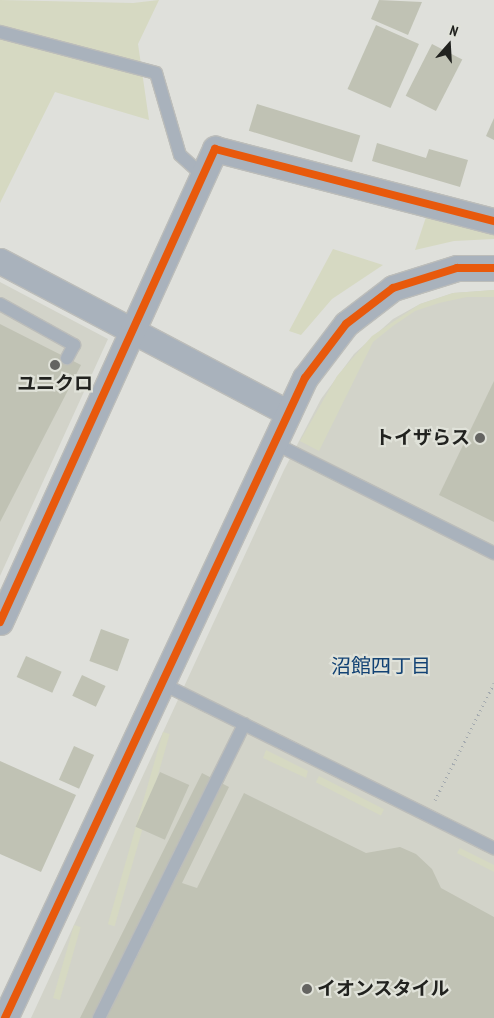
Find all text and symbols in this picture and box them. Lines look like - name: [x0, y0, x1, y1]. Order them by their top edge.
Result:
- north arrow: [424, 20, 474, 70]
- text: N: [447, 21, 460, 41]
- marker: ユニクロ: [49, 359, 61, 371]
- place label: ユニクロ: [17, 373, 93, 395]
- place label: トイザらス: [375, 427, 470, 449]
- marker: トイザらス: [474, 432, 486, 444]
- district label: 沼館四丁目: [331, 654, 431, 678]
- place label: イオンスタイル: [317, 978, 450, 1000]
- marker: イオンスタイル: [301, 983, 313, 995]

